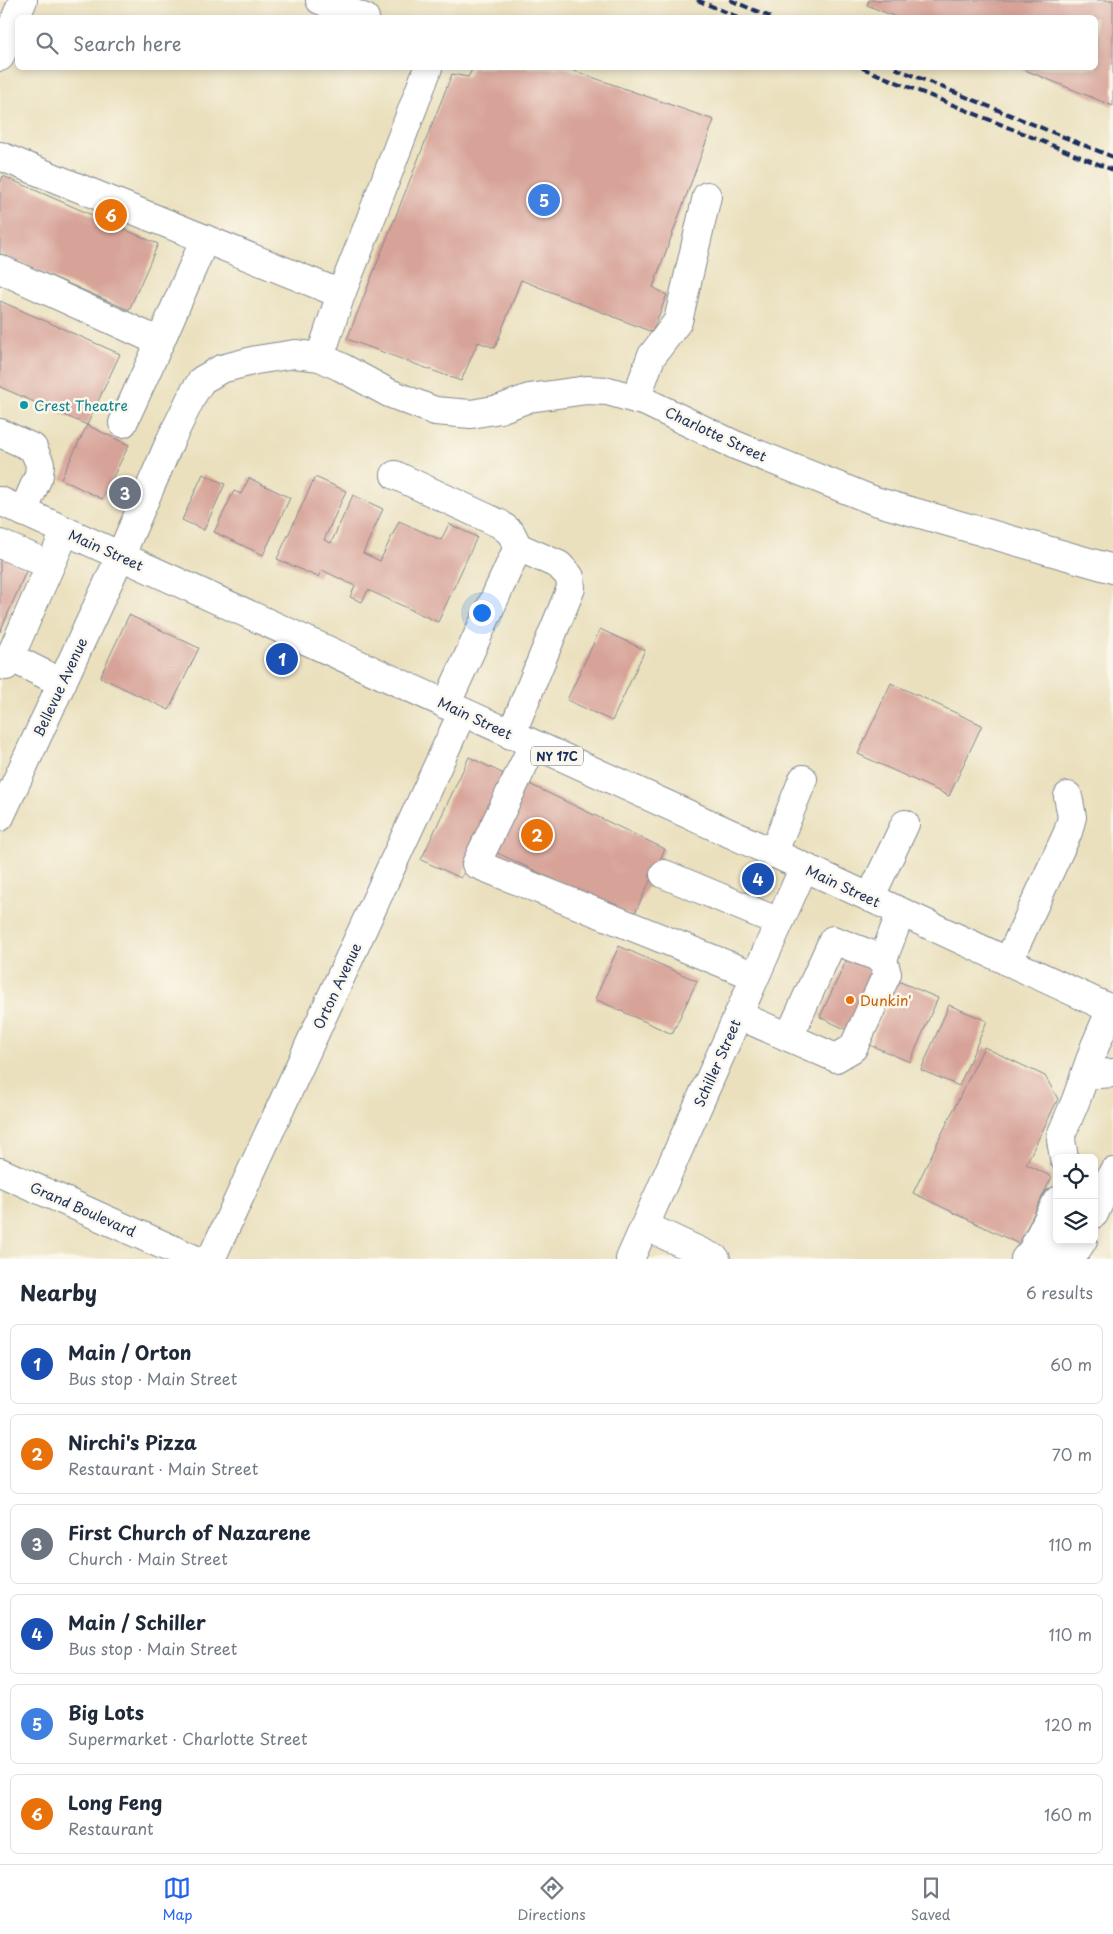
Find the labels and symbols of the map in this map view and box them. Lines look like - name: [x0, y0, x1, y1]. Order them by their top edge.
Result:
- pin: 5: [528, 181, 560, 219]
- pin: 6: [95, 196, 127, 234]
- place label: Crest Theatre: [34, 395, 128, 416]
- marker: Crest Theatre: [18, 399, 30, 411]
- street label: Charlotte Street: [662, 401, 771, 467]
- pin: 3: [109, 474, 141, 512]
- street label: Main Street: [65, 524, 147, 576]
- your location: [469, 600, 495, 626]
- street label: Bellevue Avenue: [28, 634, 92, 740]
- pin: 1: [266, 640, 298, 678]
- street label: Main Street: [434, 692, 516, 745]
- road number: NY 17C: [531, 746, 583, 766]
- pin: 2: [521, 816, 553, 854]
- pin: 4: [742, 860, 774, 898]
- street label: Main Street: [802, 860, 884, 913]
- street label: Orton Avenue: [308, 939, 366, 1033]
- place label: Dunkin': [860, 990, 912, 1011]
- marker: Dunkin': [844, 994, 856, 1006]
- street label: Schiller Street: [688, 1016, 746, 1110]
- street label: Grand Boulevard: [27, 1176, 140, 1242]

